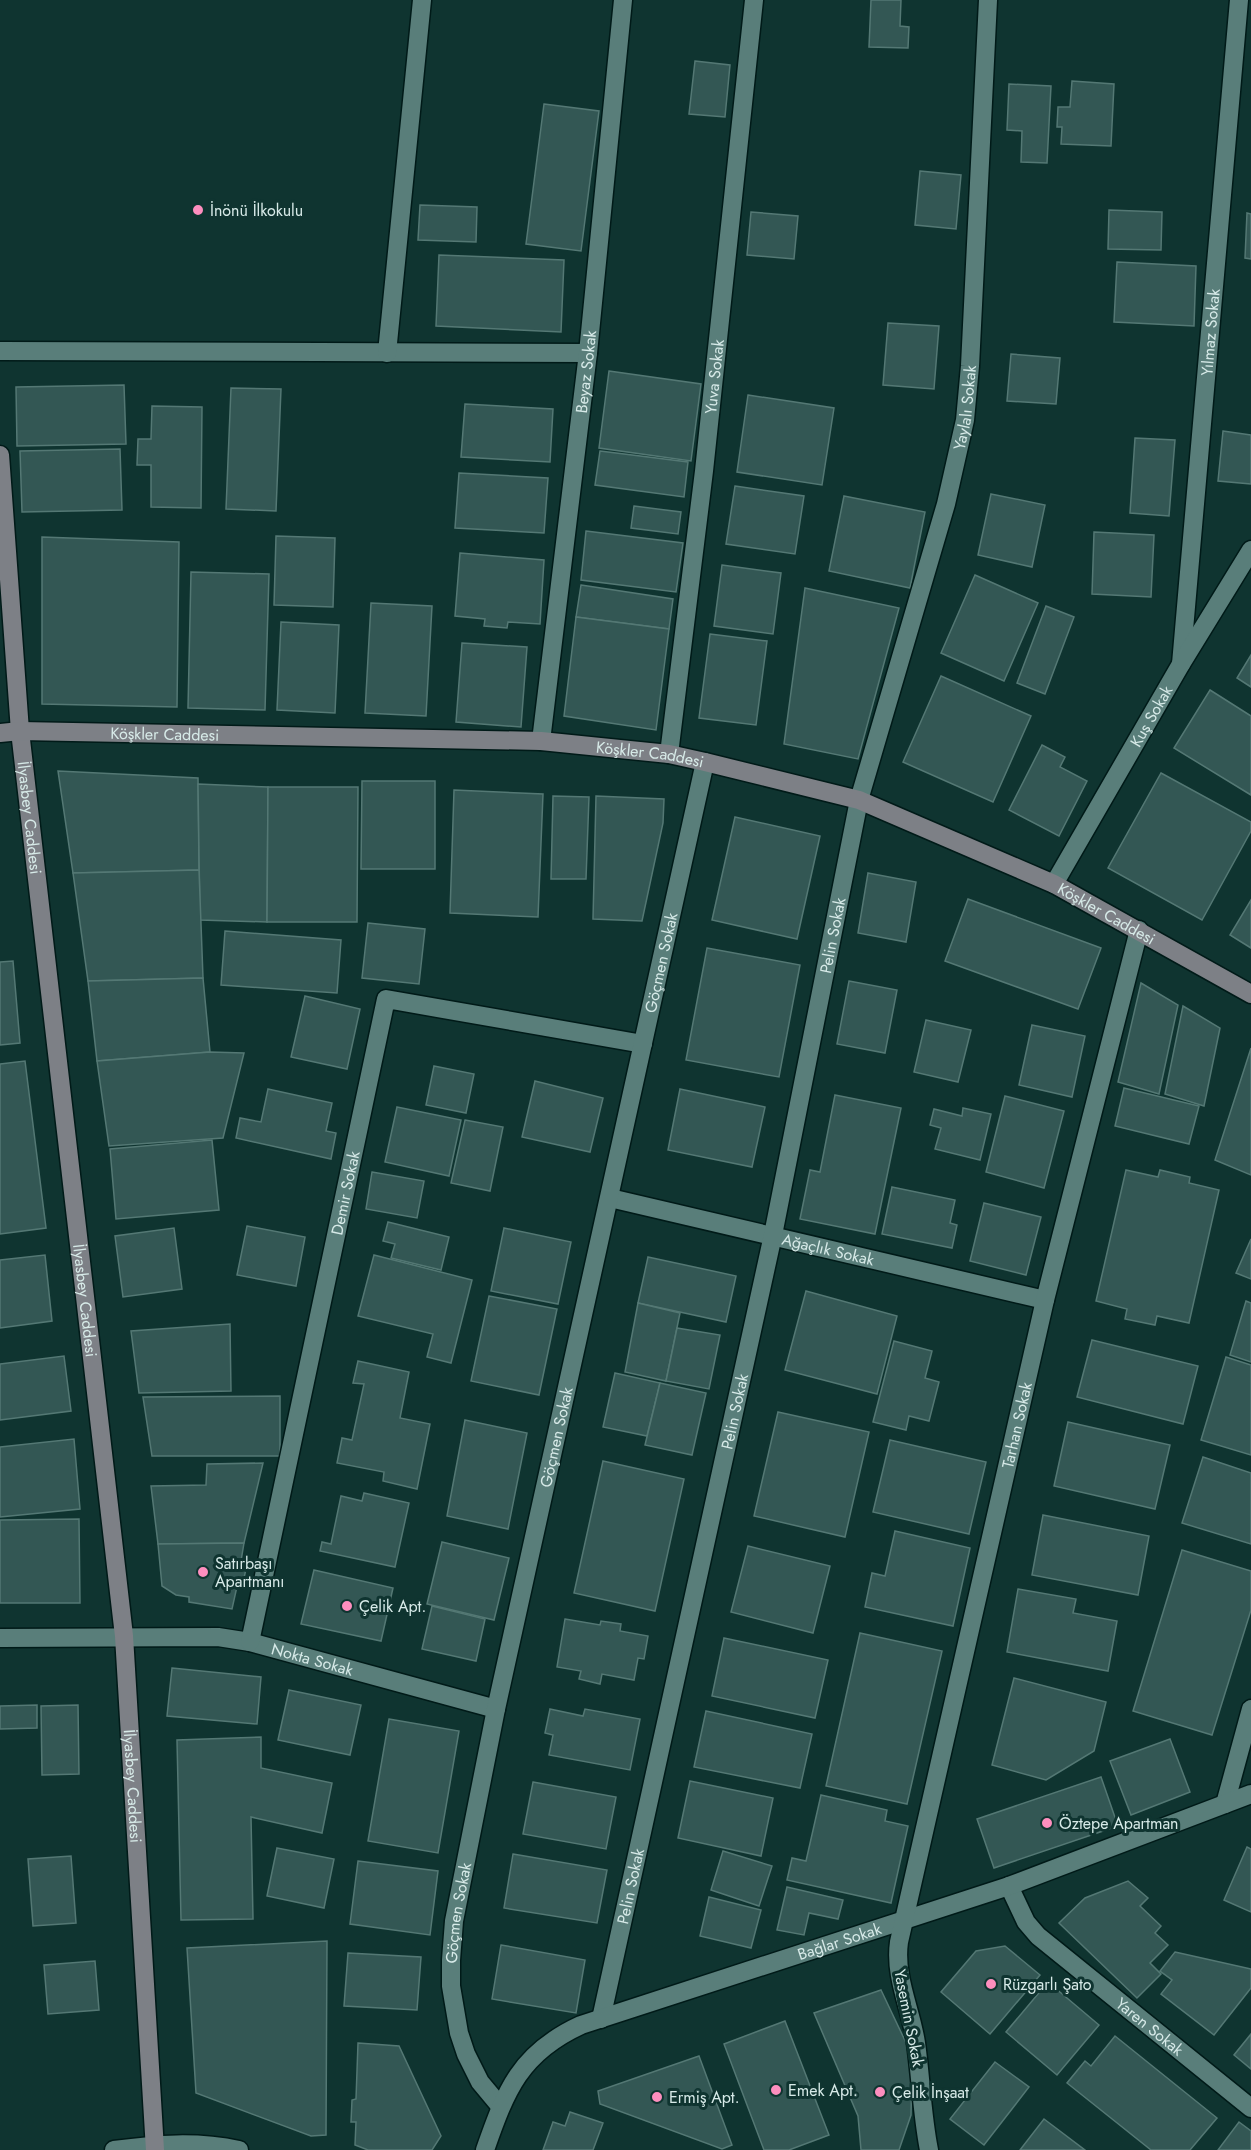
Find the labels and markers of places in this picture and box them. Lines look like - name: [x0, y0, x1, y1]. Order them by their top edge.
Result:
- place label: İnönü İlkokulu: [210, 199, 303, 222]
- marker: İnönü İlkokulu: [191, 203, 205, 217]
- place label: Satırbaşı Apartmanı: [215, 1552, 284, 1593]
- marker: Satırbaşı Apartmanı: [196, 1565, 210, 1579]
- place label: Çelik Apt.: [359, 1595, 426, 1618]
- marker: Çelik Apt.: [340, 1599, 354, 1613]
- place label: Öztepe Apartman: [1059, 1812, 1179, 1835]
- marker: Öztepe Apartman: [1040, 1816, 1054, 1830]
- place label: Rüzgarlı Şato: [1003, 1973, 1092, 1996]
- marker: Rüzgarlı Şato: [984, 1977, 998, 1991]
- place label: Emek Apt.: [788, 2079, 858, 2102]
- place label: Çelik İnşaat: [892, 2081, 969, 2104]
- marker: Emek Apt.: [769, 2083, 783, 2097]
- marker: Çelik İnşaat: [873, 2085, 887, 2099]
- place label: Ermiş Apt.: [669, 2086, 740, 2109]
- marker: Ermiş Apt.: [650, 2090, 664, 2104]

